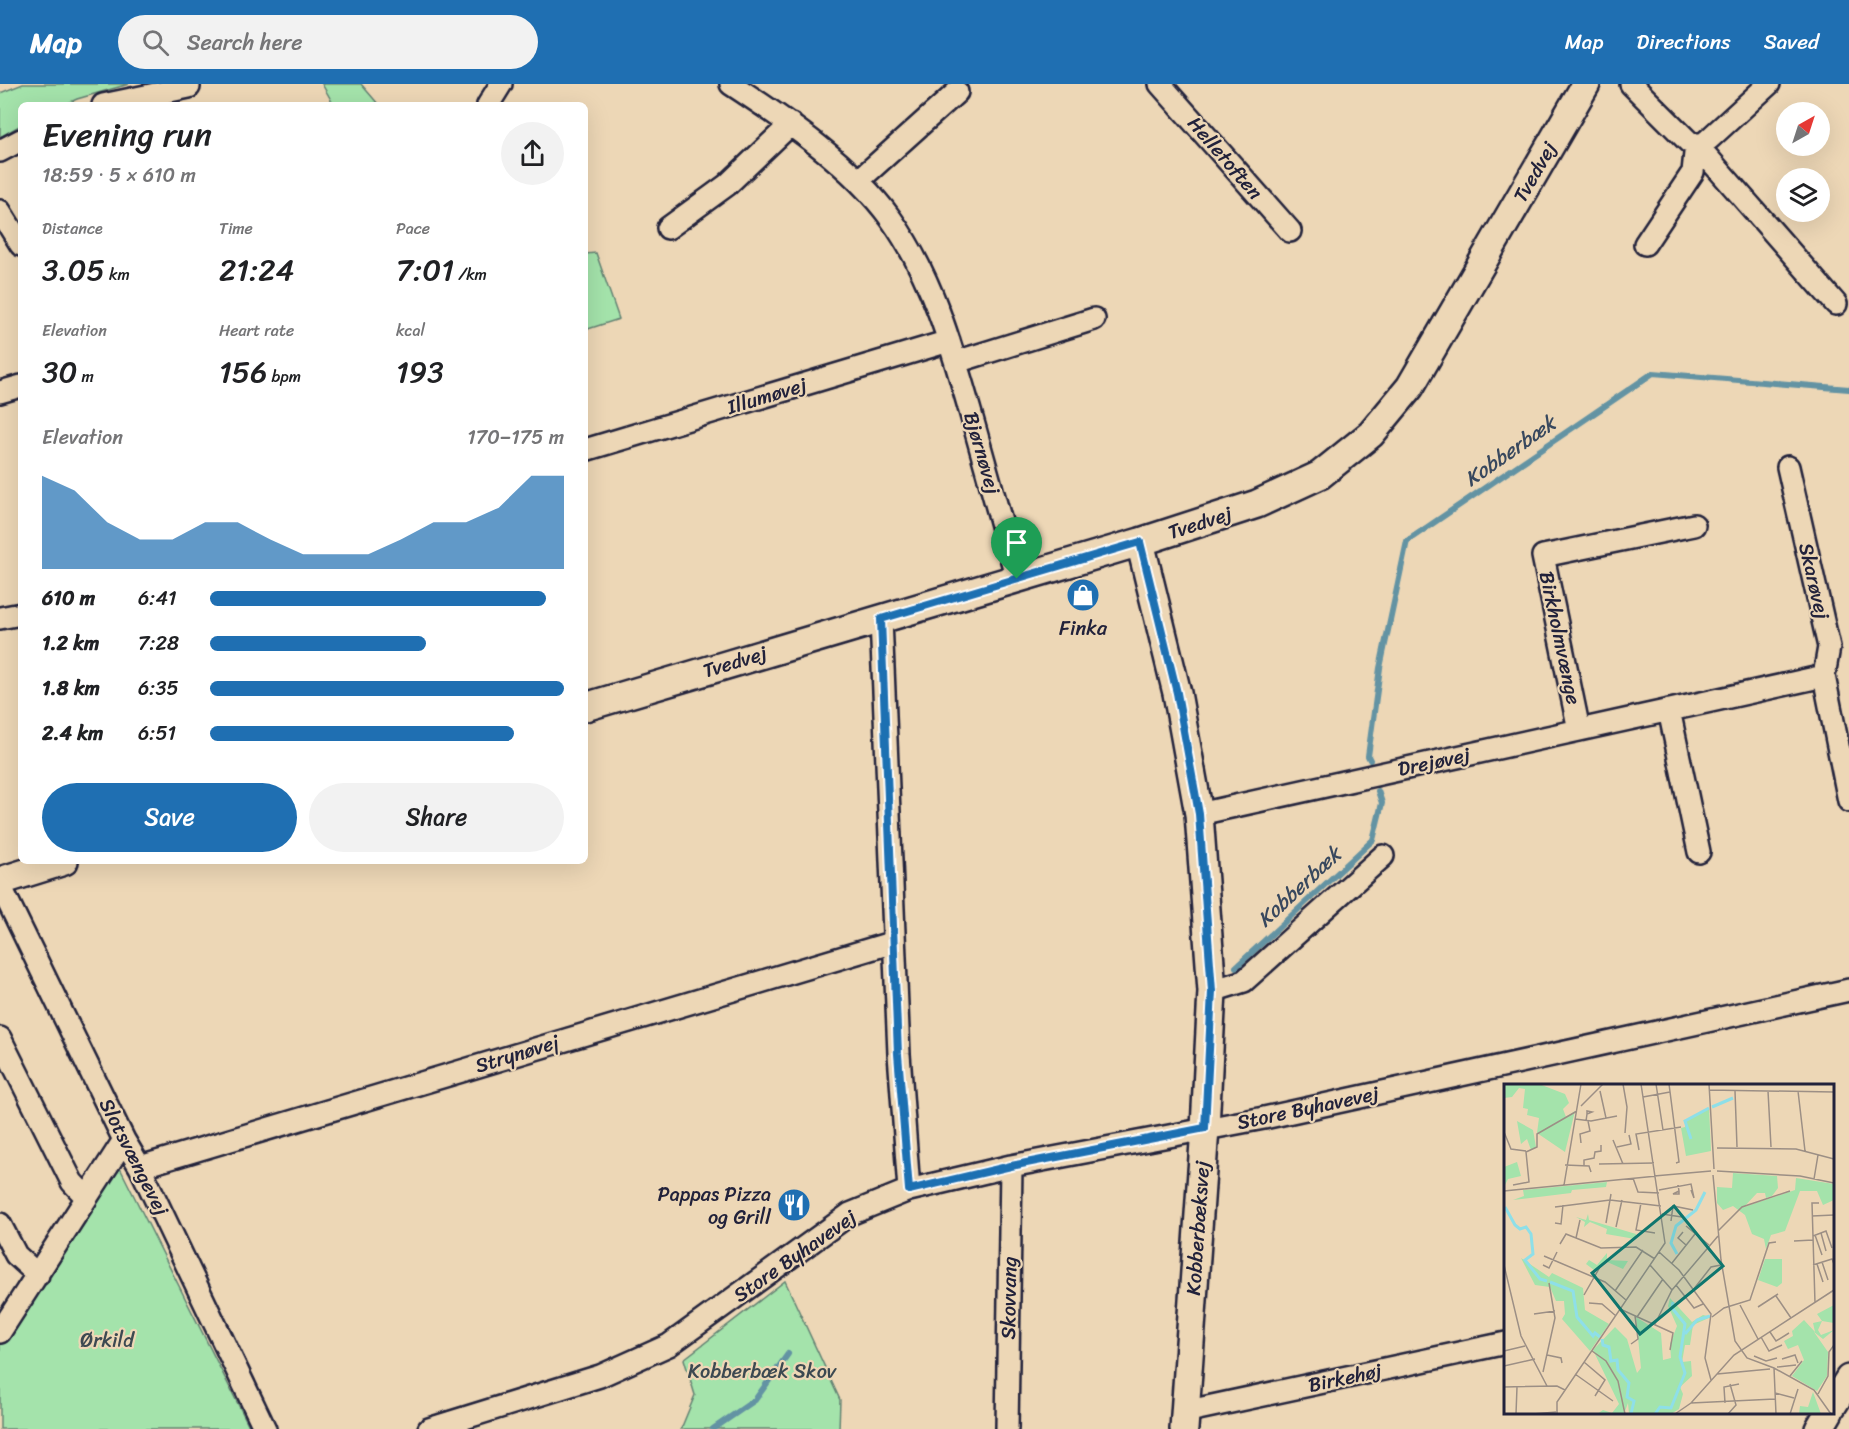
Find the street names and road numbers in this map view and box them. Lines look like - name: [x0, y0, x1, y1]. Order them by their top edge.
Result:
- street label: Helletoften: [1178, 108, 1272, 208]
- street label: Tvedvej: [1503, 134, 1567, 209]
- street label: Illumøvej: [722, 367, 812, 425]
- street label: Bjørnøvej: [954, 408, 1011, 499]
- street label: Tvedvej: [1163, 496, 1237, 550]
- street label: Skarøvej: [1788, 539, 1840, 623]
- street label: Birkholmvænge: [1529, 568, 1591, 708]
- street label: Tvedvej: [699, 636, 772, 688]
- street label: Drejøvej: [1395, 737, 1474, 787]
- street label: Strynøvej: [471, 1024, 564, 1083]
- street label: Store Byhavevej: [1234, 1076, 1383, 1140]
- street label: Slotsvængevej: [89, 1092, 179, 1223]
- street label: Kobberbæksvej: [1176, 1159, 1220, 1296]
- street label: Store Byhavevej: [726, 1200, 865, 1312]
- street label: Skovvang: [991, 1256, 1027, 1340]
- street label: Birkehøj: [1305, 1353, 1385, 1403]

